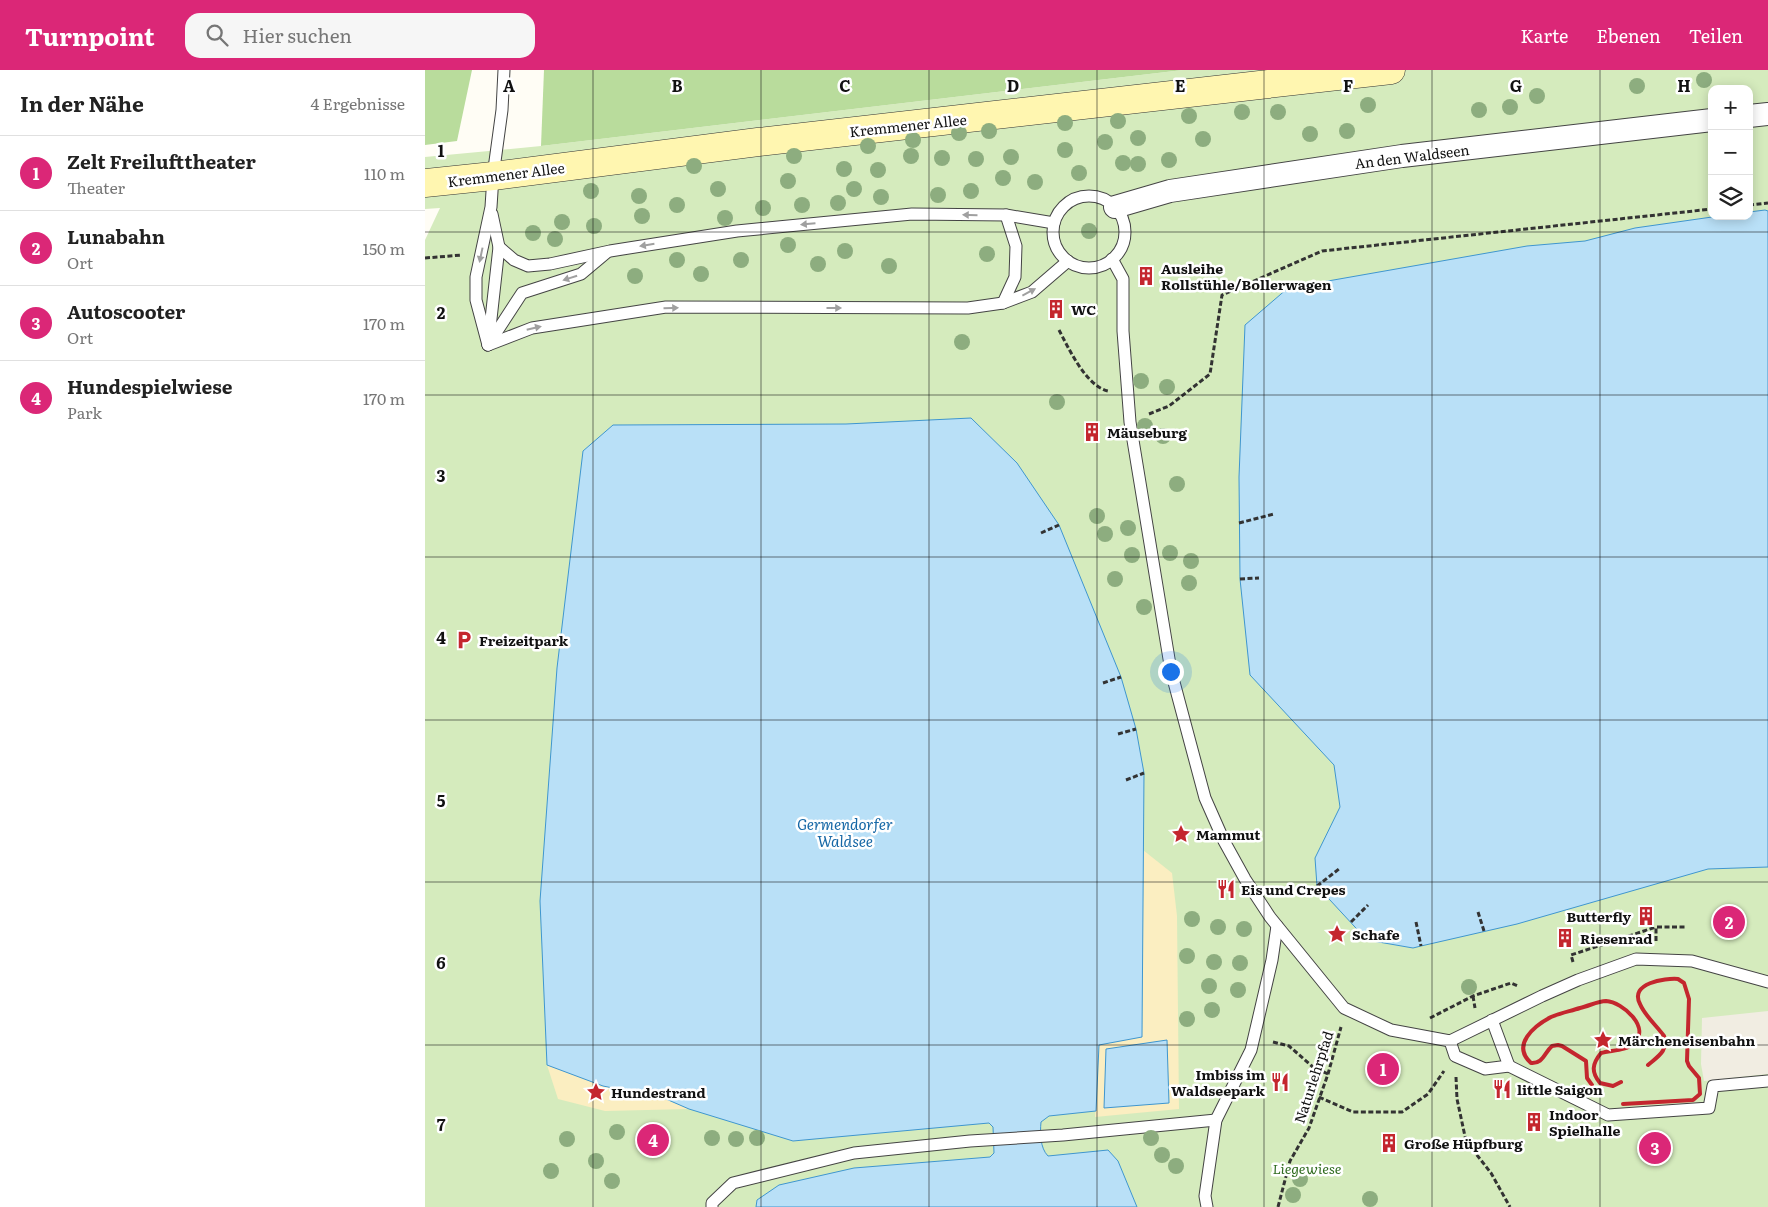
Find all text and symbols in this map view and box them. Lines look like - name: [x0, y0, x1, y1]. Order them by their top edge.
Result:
- search box: [185, 13, 535, 58]
- text: Turnpoint: [25, 18, 155, 53]
- icon: search: [203, 21, 231, 49]
- text: Hier suchen: [243, 21, 352, 49]
- text: Karte: [1521, 22, 1568, 49]
- text: Ebenen: [1596, 22, 1661, 49]
- text: Teilen: [1689, 22, 1743, 49]
- text: A: [503, 73, 515, 97]
- text: B: [671, 73, 683, 97]
- text: C: [839, 73, 851, 97]
- text: D: [1007, 73, 1019, 97]
- text: E: [1175, 73, 1186, 97]
- text: F: [1343, 73, 1353, 97]
- text: G: [1510, 73, 1522, 97]
- text: H: [1677, 73, 1691, 97]
- map controls: [1708, 85, 1753, 220]
- button: +: [1708, 85, 1753, 130]
- text: In der Nähe: [20, 87, 144, 118]
- text: 4 Ergebnisse: [311, 91, 405, 115]
- street label: Kremmener Allee: [848, 109, 968, 141]
- button: −: [1708, 130, 1753, 175]
- text: 1: [438, 138, 445, 162]
- street label: An den Waldseen: [1353, 139, 1471, 173]
- text: Zelt Freilufttheater: [67, 147, 256, 175]
- street label: Kremmener Allee: [446, 157, 566, 191]
- text: 1: [33, 161, 39, 185]
- text: 110 m: [364, 161, 405, 185]
- text: Theater: [67, 175, 125, 199]
- button: layers: [1708, 175, 1753, 220]
- one-way arrow: [962, 211, 978, 219]
- one-way arrow: [800, 220, 816, 228]
- text: Lunabahn: [67, 222, 165, 250]
- text: 2: [32, 236, 40, 260]
- text: 150 m: [362, 236, 405, 260]
- one-way arrow: [639, 241, 655, 249]
- one-way arrow: [477, 247, 485, 262]
- text: Ort: [67, 250, 93, 274]
- place label: Ausleihe Rollstühle/Bollerwagen: [1161, 258, 1332, 294]
- building icon: Ausleihe Rollstühle/Bollerwagen: [1135, 265, 1157, 287]
- one-way arrow: [562, 274, 577, 282]
- one-way arrow: [1021, 288, 1036, 296]
- text: Autoscooter: [67, 297, 185, 325]
- building icon: WC: [1045, 298, 1067, 320]
- place label: WC: [1071, 299, 1096, 319]
- text: 2: [437, 300, 446, 324]
- one-way arrow: [664, 303, 680, 311]
- one-way arrow: [826, 304, 842, 312]
- text: 3: [32, 311, 40, 335]
- text: 170 m: [363, 311, 405, 335]
- one-way arrow: [526, 324, 542, 332]
- text: Ort: [67, 325, 93, 349]
- text: Hundespielwiese: [67, 372, 232, 400]
- text: 4: [31, 386, 41, 410]
- text: 170 m: [363, 386, 405, 410]
- text: Park: [67, 400, 102, 424]
- building icon: Mäuseburg: [1081, 421, 1103, 443]
- place label: Mäuseburg: [1107, 422, 1188, 442]
- text: 3: [437, 463, 446, 487]
- text: 4: [436, 625, 446, 649]
- parking icon: Freizeitpark: [453, 629, 475, 651]
- place label: Freizeitpark: [479, 630, 569, 650]
- your location: [1158, 659, 1184, 685]
- text: 5: [437, 788, 446, 812]
- water label: Germendorfer Waldsee: [797, 812, 893, 852]
- place icon: Mammut: [1170, 823, 1192, 845]
- place label: Mammut: [1196, 824, 1261, 844]
- restaurant icon: Eis und Crepes: [1215, 878, 1237, 900]
- place label: Eis und Crepes: [1241, 879, 1345, 899]
- pin: 2: [1713, 903, 1745, 941]
- building icon: Butterfly: [1635, 905, 1657, 927]
- place label: Butterfly: [1566, 906, 1631, 926]
- place icon: Schafe: [1326, 923, 1348, 945]
- place label: Schafe: [1352, 924, 1400, 944]
- building icon: Riesenrad: [1554, 927, 1576, 949]
- place label: Riesenrad: [1580, 928, 1652, 948]
- text: 6: [436, 950, 446, 974]
- street label: Naturlehrpfad: [1289, 1028, 1337, 1126]
- place icon: Märcheneisenbahn: [1592, 1029, 1614, 1051]
- place label: Märcheneisenbahn: [1618, 1030, 1756, 1050]
- pin: 1: [1367, 1050, 1399, 1088]
- place label: Imbiss im Waldseepark: [1171, 1064, 1266, 1100]
- restaurant icon: Imbiss im Waldseepark: [1269, 1071, 1291, 1093]
- restaurant icon: little Saigon: [1491, 1078, 1513, 1100]
- place label: little Saigon: [1517, 1079, 1603, 1099]
- place icon: Hundestrand: [585, 1081, 607, 1103]
- place label: Hundestrand: [611, 1082, 706, 1102]
- place label: Indoor Spielhalle: [1549, 1104, 1621, 1140]
- building icon: Indoor Spielhalle: [1523, 1111, 1545, 1133]
- text: 7: [437, 1112, 446, 1136]
- pin: 4: [637, 1121, 669, 1159]
- pin: 3: [1639, 1129, 1671, 1167]
- building icon: Große Hüpfburg: [1378, 1132, 1400, 1154]
- place label: Große Hüpfburg: [1404, 1133, 1523, 1153]
- park label: Liegewiese: [1273, 1158, 1342, 1178]

